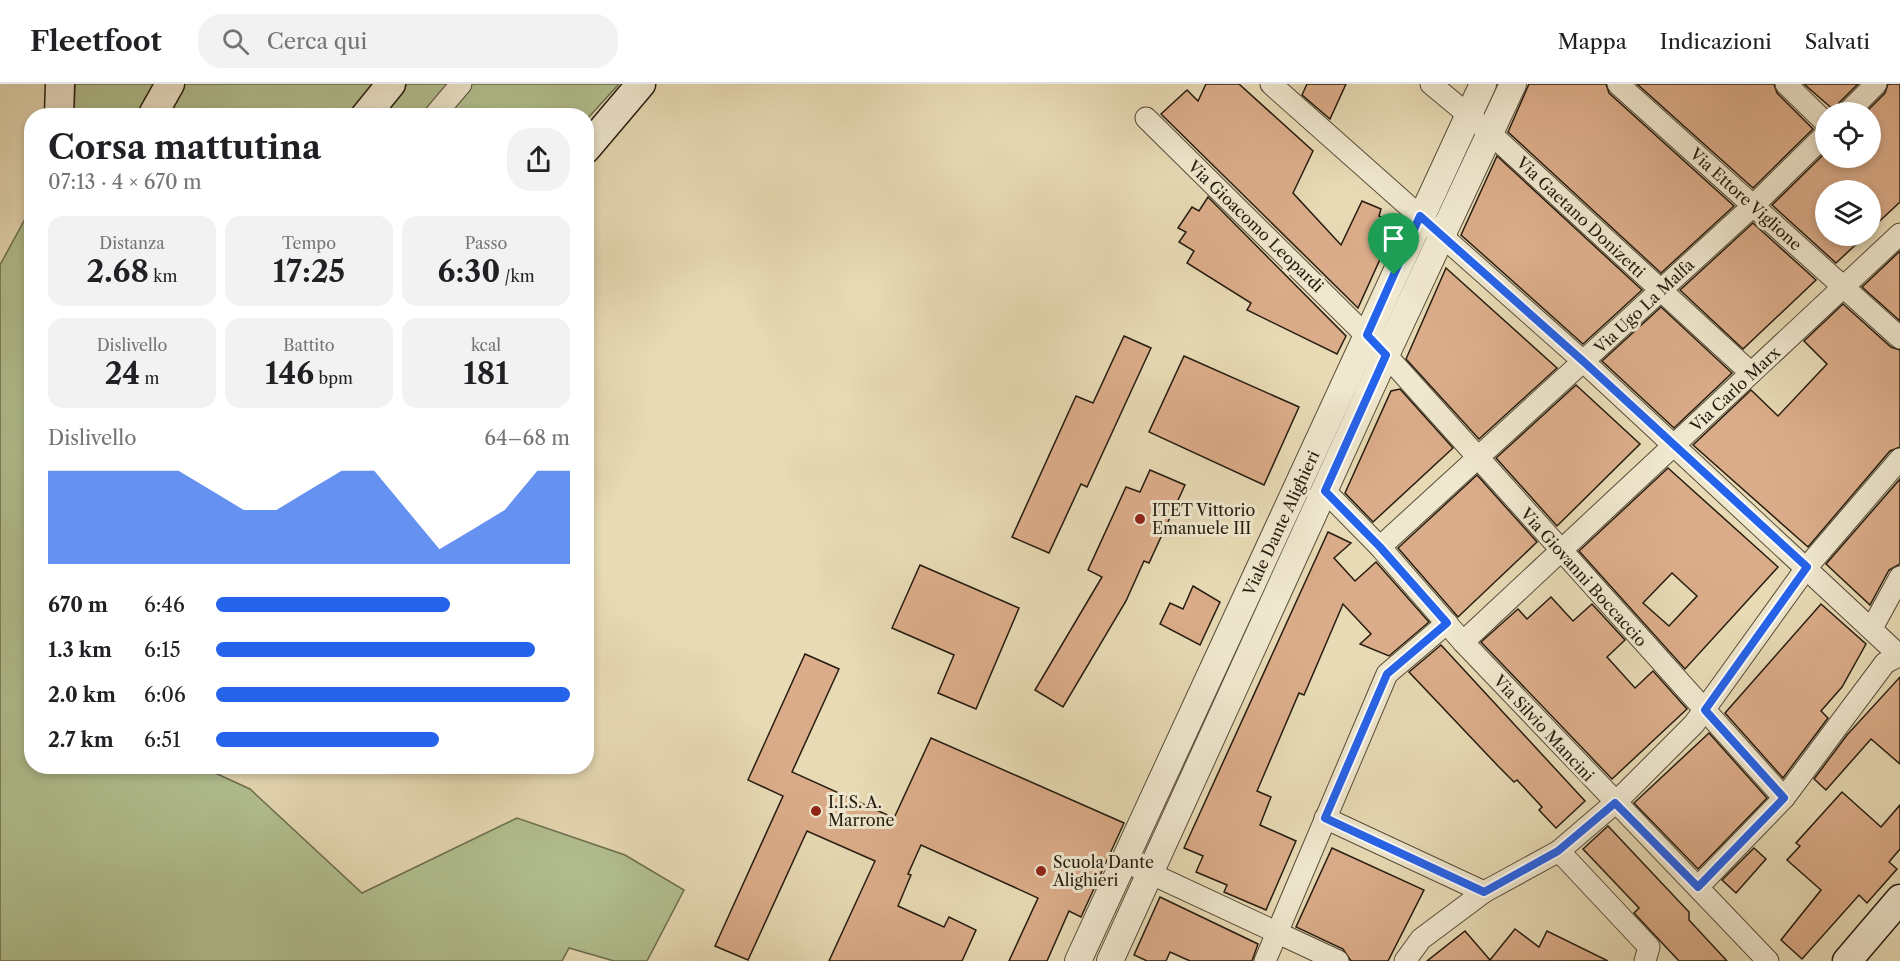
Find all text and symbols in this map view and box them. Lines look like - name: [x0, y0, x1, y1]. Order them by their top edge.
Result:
- search box: [198, 14, 618, 68]
- text: Fleetfoot: [30, 24, 162, 58]
- icon: search: [219, 25, 252, 58]
- text: Cerca qui: [267, 28, 367, 55]
- text: Mappa: [1558, 29, 1627, 54]
- text: Indicazioni: [1660, 29, 1772, 54]
- text: Salvati: [1805, 29, 1870, 54]
- map controls: [1815, 102, 1881, 246]
- button: locate: [1815, 102, 1881, 168]
- text: Corsa mattutina: [48, 127, 321, 168]
- button: share: [507, 128, 570, 191]
- street label: Via Ettore Viglione: [1685, 143, 1806, 254]
- street label: Via Gaetano Donizetti: [1512, 152, 1650, 282]
- street label: Via Gioacomo Leopardi: [1183, 155, 1328, 296]
- text: 07:13 · 4 × 670 m: [48, 170, 202, 194]
- button: layers: [1815, 180, 1881, 246]
- pin: [1368, 213, 1419, 275]
- icon: arrive: [1377, 222, 1410, 255]
- text: Distanza: [99, 233, 165, 253]
- text: Tempo: [282, 233, 336, 253]
- text: Passo: [465, 233, 507, 253]
- text: 2.68: [87, 253, 149, 290]
- text: 17:25: [273, 253, 345, 290]
- text: 6:30: [437, 253, 500, 290]
- street label: Via Ugo La Malfa: [1589, 254, 1699, 358]
- text: km: [149, 266, 177, 286]
- text: /km: [500, 266, 535, 286]
- text: Dislivello: [97, 335, 167, 355]
- text: Battito: [283, 335, 335, 355]
- text: kcal: [471, 335, 501, 355]
- street label: Via Carlo Marx: [1685, 342, 1785, 436]
- text: 24: [105, 355, 140, 392]
- text: 146: [265, 355, 314, 392]
- text: 181: [463, 355, 509, 392]
- text: m: [140, 368, 159, 388]
- text: bpm: [314, 368, 353, 388]
- text: Dislivello: [48, 426, 136, 450]
- text: 64–68 m: [484, 426, 570, 450]
- street label: Viale Dante Alighieri: [1238, 447, 1323, 600]
- place label: ITET Vittorio Emanuele III: [1152, 500, 1255, 538]
- street label: Via Giovanni Boccaccio: [1516, 503, 1652, 651]
- marker: ITET Vittorio Emanuele III: [1133, 512, 1147, 526]
- text: 670 m: [48, 593, 108, 617]
- text: 6:46: [144, 593, 185, 617]
- text: 1.3 km: [48, 638, 112, 662]
- text: 6:15: [144, 638, 181, 662]
- street label: Via Silvio Mancini: [1489, 670, 1599, 785]
- text: 2.0 km: [48, 683, 116, 707]
- text: 6:06: [144, 683, 186, 707]
- text: 2.7 km: [48, 728, 114, 752]
- text: 6:51: [144, 728, 181, 752]
- place label: I.I.S. A. Marrone: [828, 792, 895, 830]
- marker: I.I.S. A. Marrone: [809, 804, 823, 818]
- place label: Scuola Dante Alighieri: [1052, 852, 1154, 890]
- marker: Scuola Dante Alighieri: [1034, 864, 1048, 878]

